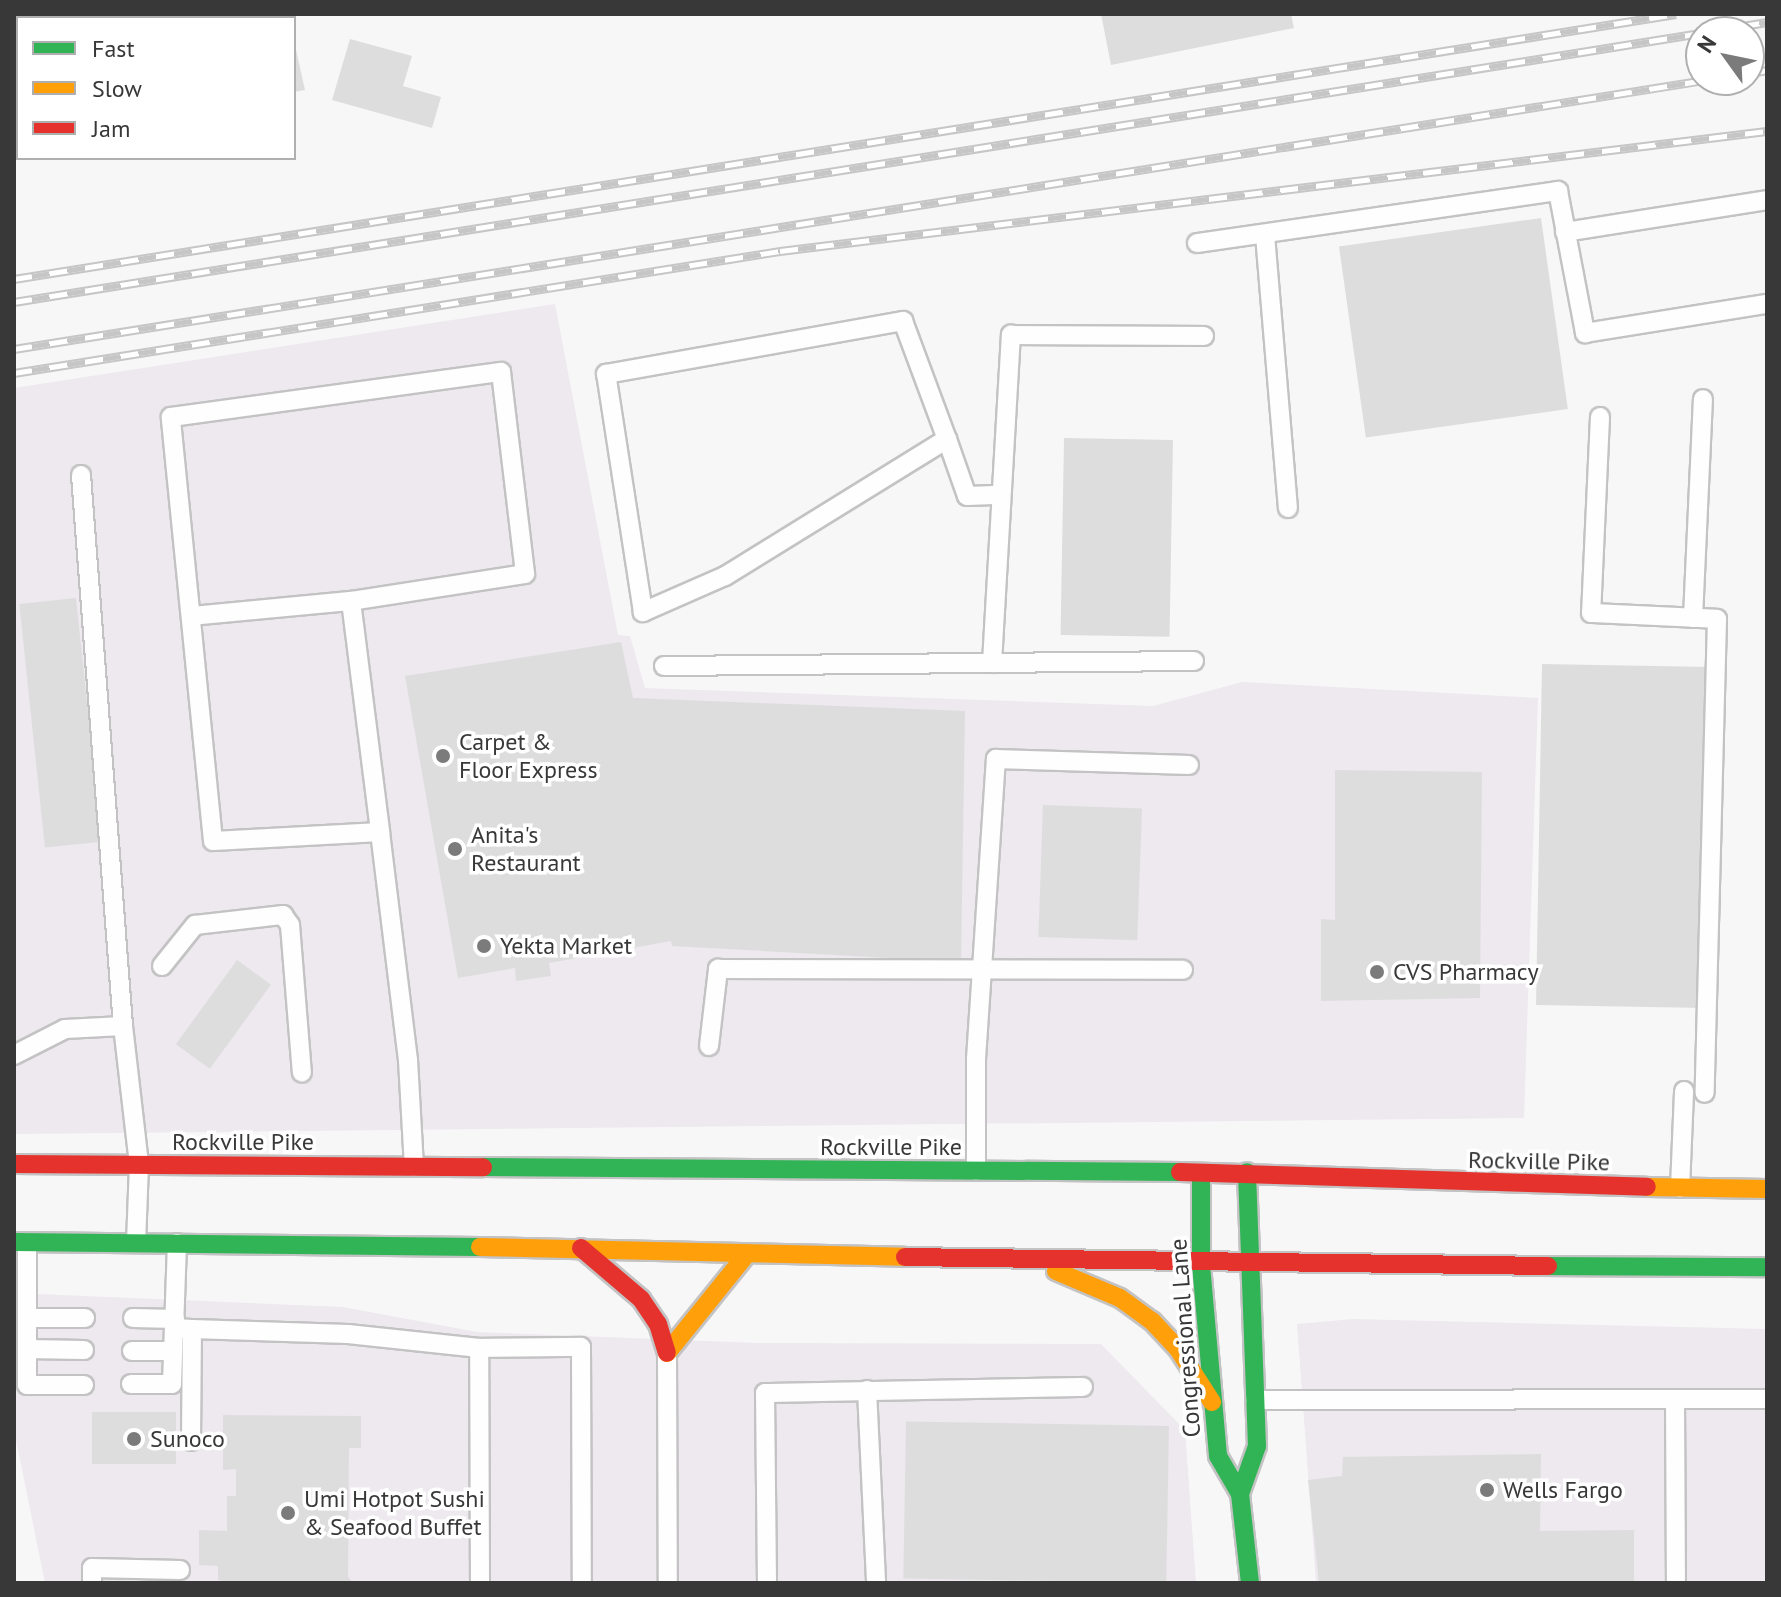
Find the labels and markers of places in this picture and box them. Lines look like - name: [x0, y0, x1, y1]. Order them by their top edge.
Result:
- place label: Carpet & Floor Express: [459, 728, 597, 784]
- marker: Carpet & Floor Express: [434, 747, 452, 765]
- place label: Anita's Restaurant: [471, 821, 581, 877]
- marker: Anita's Restaurant: [446, 840, 464, 858]
- place label: Yekta Market: [500, 932, 632, 960]
- marker: Yekta Market: [475, 937, 493, 955]
- place label: CVS Pharmacy: [1393, 958, 1539, 986]
- marker: CVS Pharmacy: [1368, 963, 1386, 981]
- place label: Sunoco: [150, 1425, 225, 1453]
- marker: Sunoco: [125, 1430, 143, 1448]
- place label: Wells Fargo: [1503, 1476, 1623, 1504]
- marker: Wells Fargo: [1478, 1481, 1496, 1499]
- place label: Umi Hotpot Sushi & Seafood Buffet: [304, 1485, 485, 1541]
- marker: Umi Hotpot Sushi & Seafood Buffet: [279, 1504, 297, 1522]

